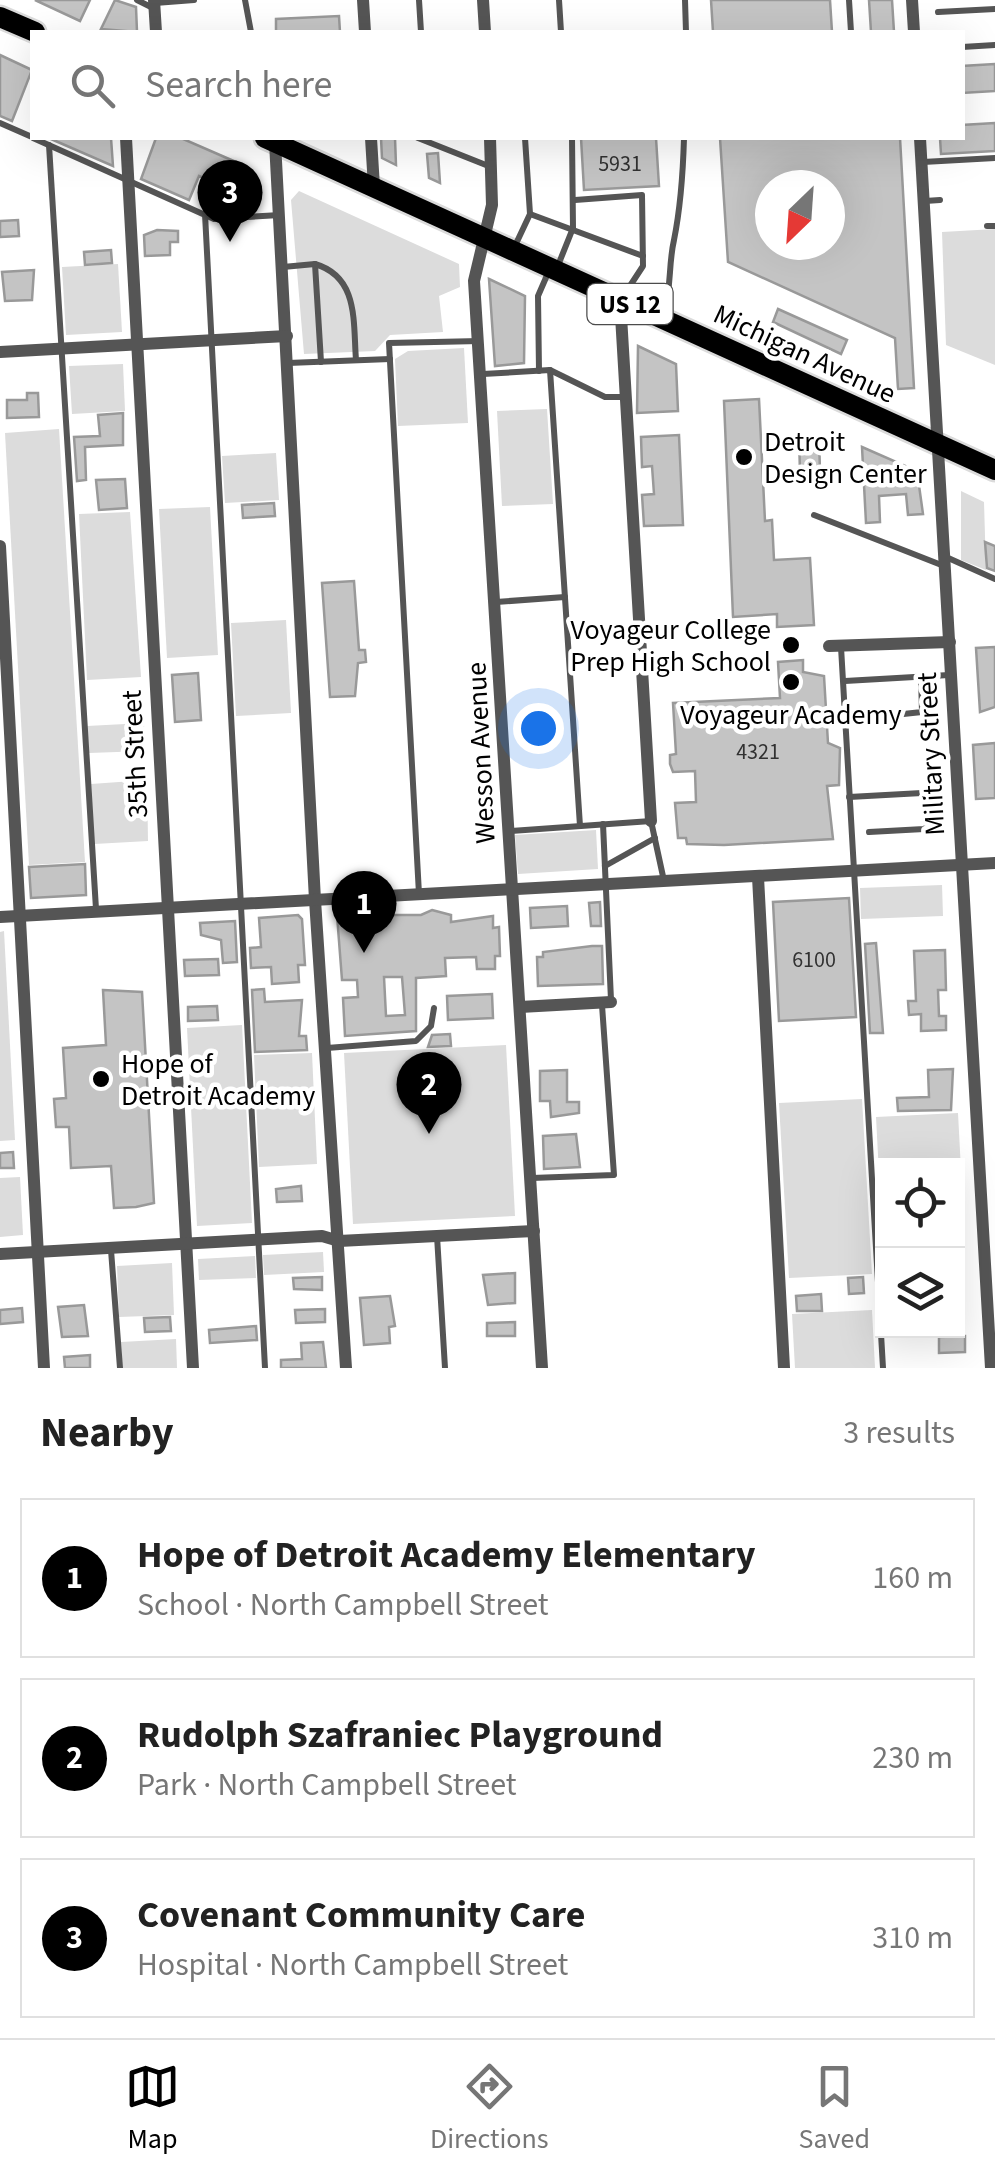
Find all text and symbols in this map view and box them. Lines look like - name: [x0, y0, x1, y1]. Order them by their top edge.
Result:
- search box: [30, 30, 965, 140]
- icon: search: [65, 58, 120, 113]
- text: Search here: [145, 58, 332, 112]
- house number: 5931: [598, 148, 642, 180]
- pin: 3: [198, 160, 262, 242]
- north arrow: [755, 170, 845, 260]
- road number: US 12: [588, 284, 672, 324]
- street label: Michigan Avenue: [707, 294, 902, 414]
- place label: Detroit Design Center: [764, 422, 927, 494]
- marker: Detroit Design Center: [733, 446, 755, 468]
- place label: Voyageur College Prep High School: [570, 610, 771, 682]
- marker: Voyageur College Prep High School: [780, 634, 802, 656]
- street label: Wesson Avenue: [456, 661, 506, 845]
- marker: Voyageur Academy: [780, 671, 802, 693]
- street label: Military Street: [907, 671, 955, 837]
- street label: 35th Street: [112, 688, 158, 819]
- place label: Voyageur Academy: [680, 695, 902, 735]
- your location: [513, 703, 564, 754]
- house number: 4321: [736, 736, 780, 768]
- pin: 1: [332, 870, 396, 953]
- house number: 6100: [792, 944, 836, 976]
- place label: Hope of Detroit Academy: [121, 1044, 315, 1116]
- pin: 2: [396, 1052, 462, 1134]
- marker: Hope of Detroit Academy: [90, 1068, 112, 1090]
- map controls: [875, 1158, 965, 1338]
- button: locate: [875, 1158, 965, 1248]
- button: layers: [875, 1248, 965, 1338]
- text: Nearby: [40, 1403, 174, 1463]
- text: 3 results: [843, 1410, 955, 1456]
- text: Hope of Detroit Academy Elementary: [137, 1528, 756, 1582]
- text: 1: [66, 1555, 83, 1601]
- text: 160 m: [872, 1555, 953, 1601]
- text: School · North Campbell Street: [137, 1582, 549, 1628]
- text: Rudolph Szafraniec Playground: [137, 1708, 663, 1762]
- text: 2: [66, 1735, 83, 1781]
- text: 230 m: [872, 1735, 953, 1781]
- text: Park · North Campbell Street: [137, 1762, 517, 1808]
- text: Covenant Community Care: [137, 1888, 585, 1942]
- text: 3: [66, 1915, 83, 1961]
- text: 310 m: [872, 1915, 953, 1961]
- text: Hospital · North Campbell Street: [137, 1942, 568, 1988]
- tab: Map: [125, 2059, 180, 2159]
- tab: Directions: [430, 2059, 549, 2159]
- tab: Saved: [799, 2059, 870, 2159]

